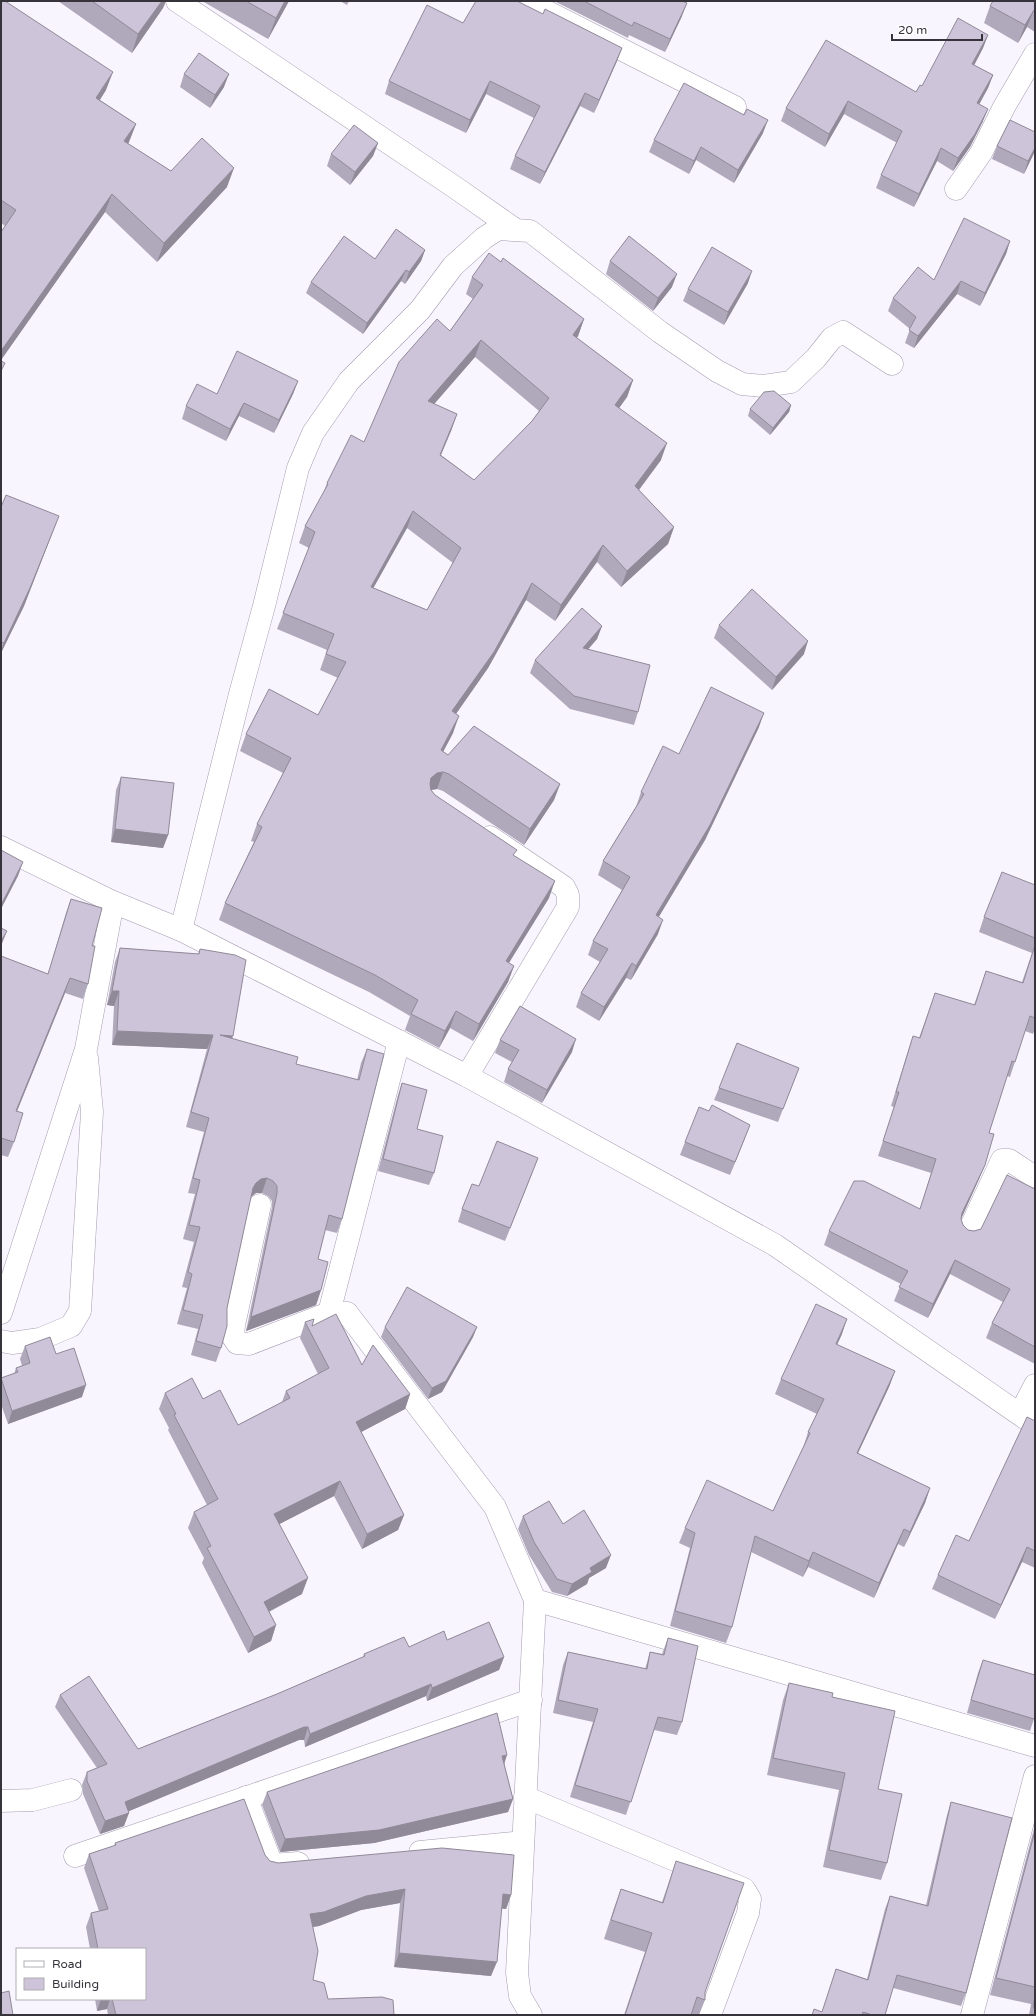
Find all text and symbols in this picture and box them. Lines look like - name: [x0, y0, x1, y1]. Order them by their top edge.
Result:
- scale bar: [892, 16, 982, 42]
- text: 20 m: [898, 23, 927, 37]
- legend: [16, 1948, 146, 2000]
- text: Road: [52, 1957, 82, 1971]
- text: Building: [52, 1977, 99, 1991]

